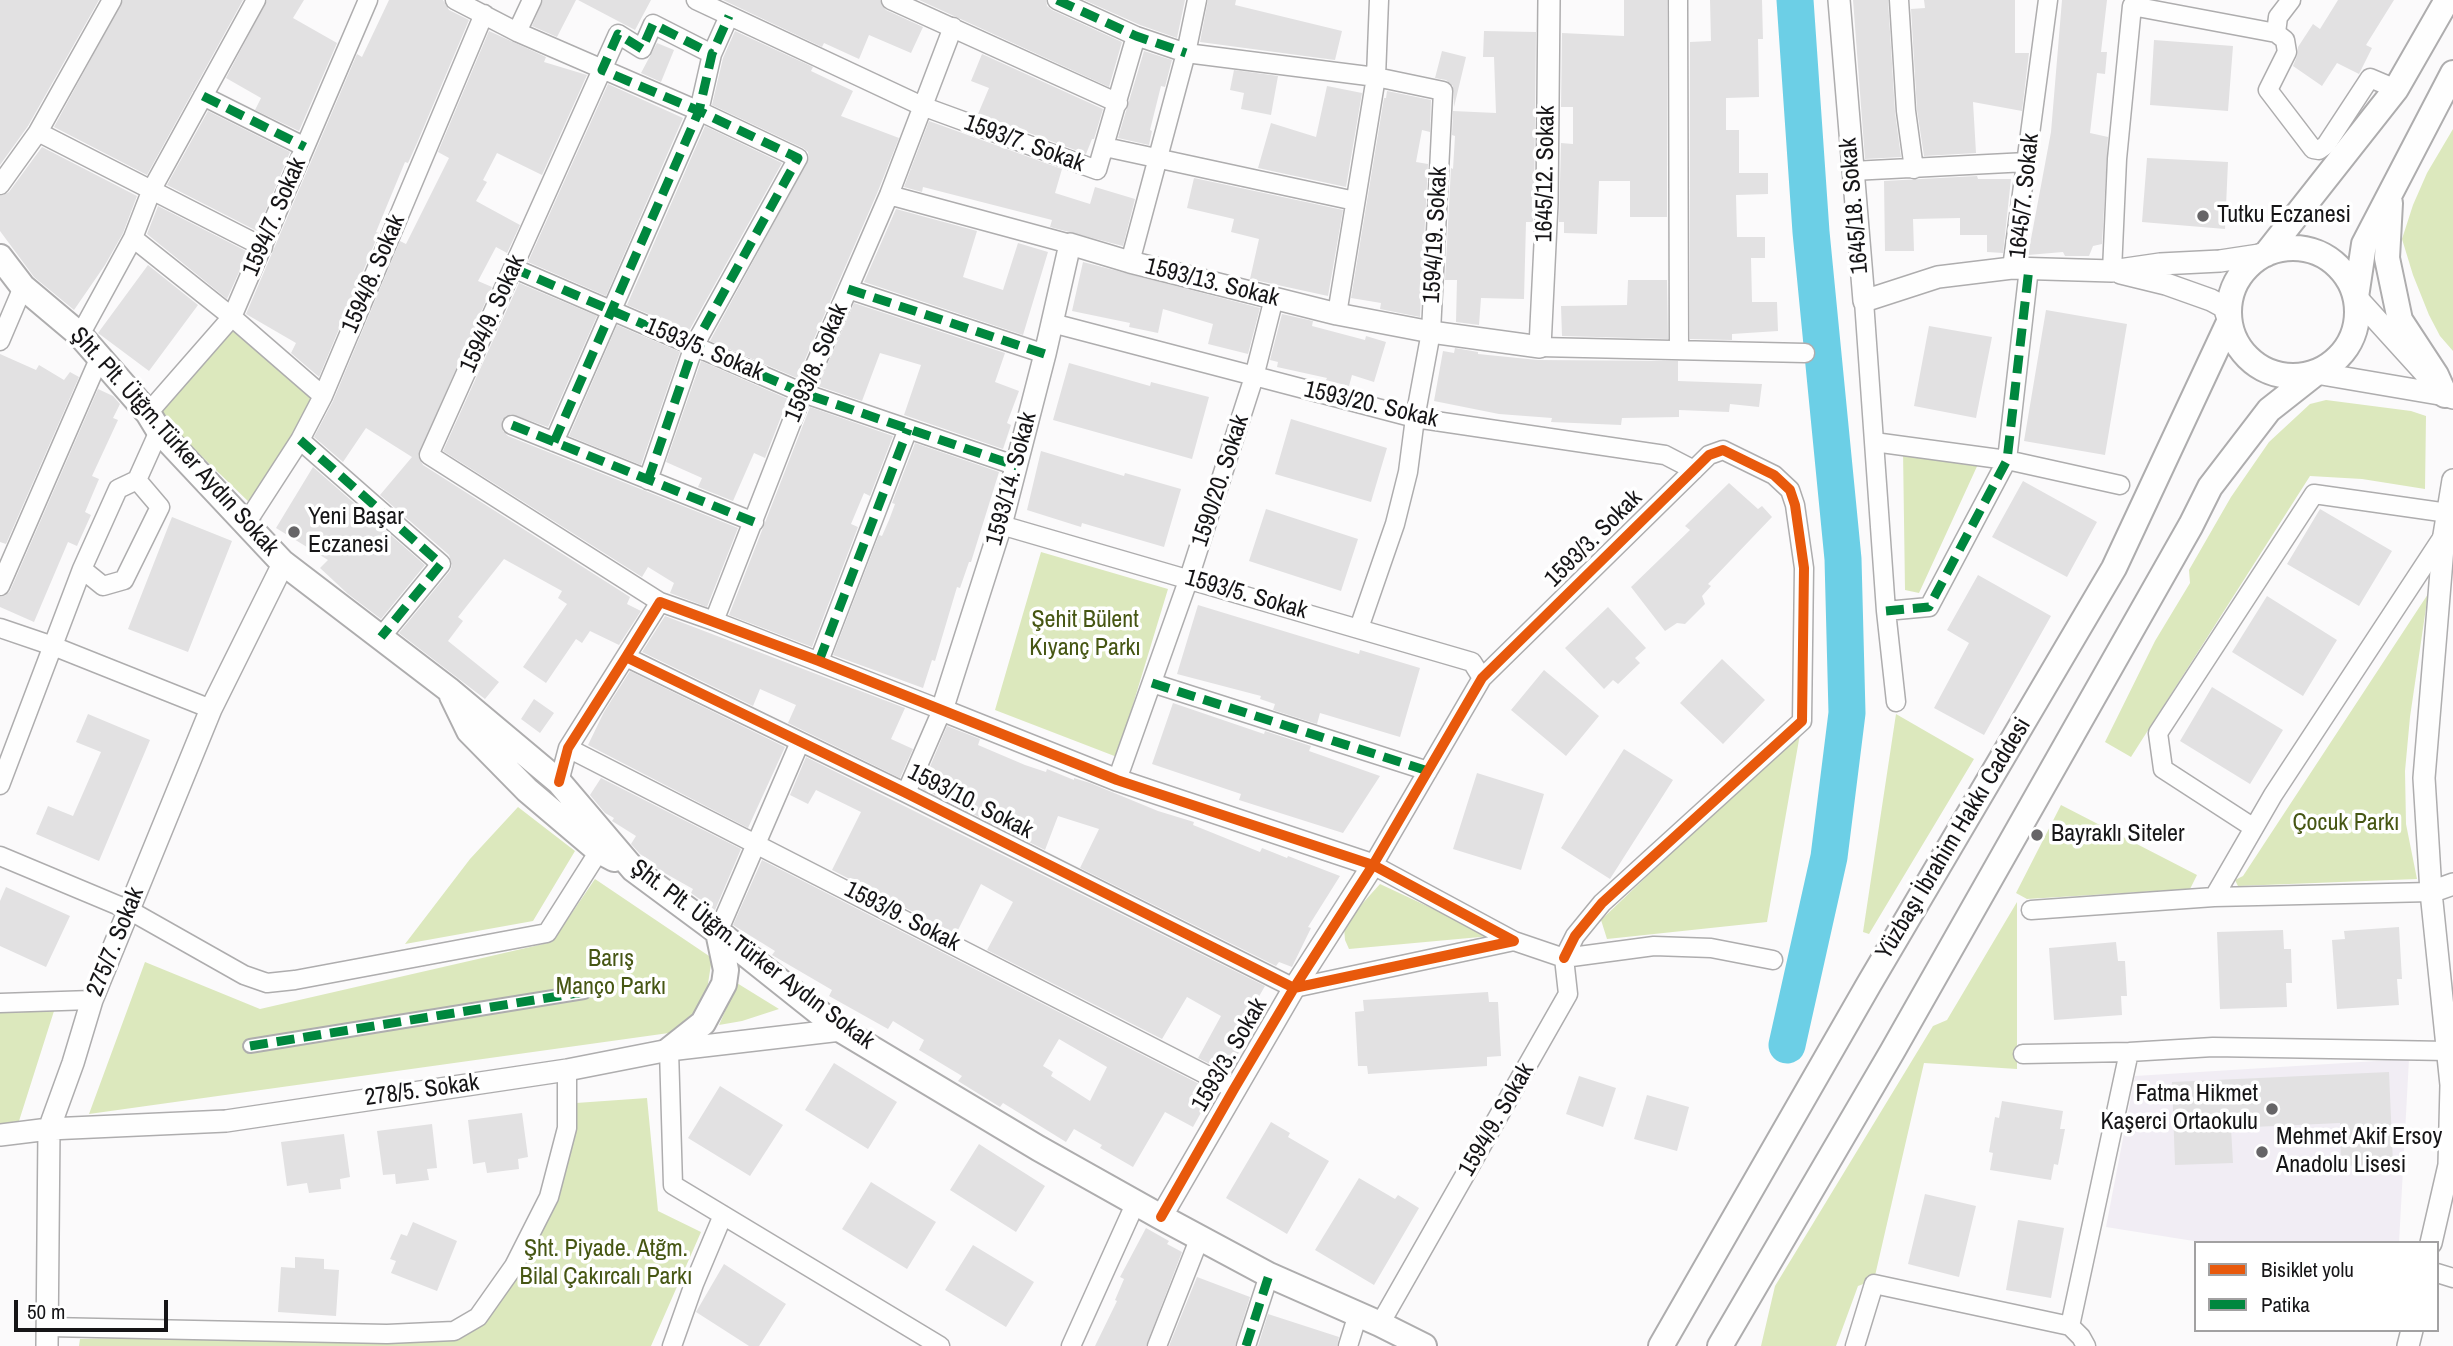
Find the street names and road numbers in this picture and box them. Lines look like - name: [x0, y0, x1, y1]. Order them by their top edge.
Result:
- street label: 1645/12. Sokak: [1530, 105, 1562, 243]
- street label: 1593/7. Sokak: [960, 109, 1088, 179]
- street label: 1645/7. Sokak: [2004, 132, 2046, 260]
- street label: 1645/18. Sokak: [1835, 137, 1875, 275]
- street label: 1594/7. Sokak: [237, 153, 313, 281]
- street label: 1594/19. Sokak: [1418, 166, 1454, 304]
- street label: 1594/8. Sokak: [336, 210, 412, 338]
- street label: 1594/9. Sokak: [454, 251, 532, 377]
- street label: 1593/13. Sokak: [1142, 252, 1282, 314]
- street label: 1593/8. Sokak: [779, 299, 855, 427]
- street label: 1593/5. Sokak: [640, 312, 768, 388]
- street label: Şht. Plt. Ütğm.Türker Aydın Sokak: [64, 322, 284, 562]
- street label: 1593/20. Sokak: [1301, 376, 1441, 434]
- street label: 1593/14. Sokak: [980, 409, 1044, 549]
- street label: 1590/20. Sokak: [1186, 412, 1256, 550]
- street label: 1593/3. Sokak: [1539, 484, 1649, 594]
- street label: 1593/5. Sokak: [1182, 564, 1310, 626]
- street label: Yüzbaşı İbrahim Hakkı Caddesi: [1870, 713, 2038, 965]
- street label: 1593/10. Sokak: [903, 758, 1037, 846]
- street label: Şht. Plt. Ütğm.Türker Aydın Sokak: [624, 854, 880, 1056]
- street label: 1593/9. Sokak: [839, 876, 965, 958]
- street label: 275/7. Sokak: [81, 883, 151, 1001]
- street label: 1593/3. Sokak: [1186, 993, 1274, 1117]
- street label: 1594/9. Sokak: [1453, 1058, 1541, 1182]
- street label: 278/5. Sokak: [363, 1069, 481, 1113]

